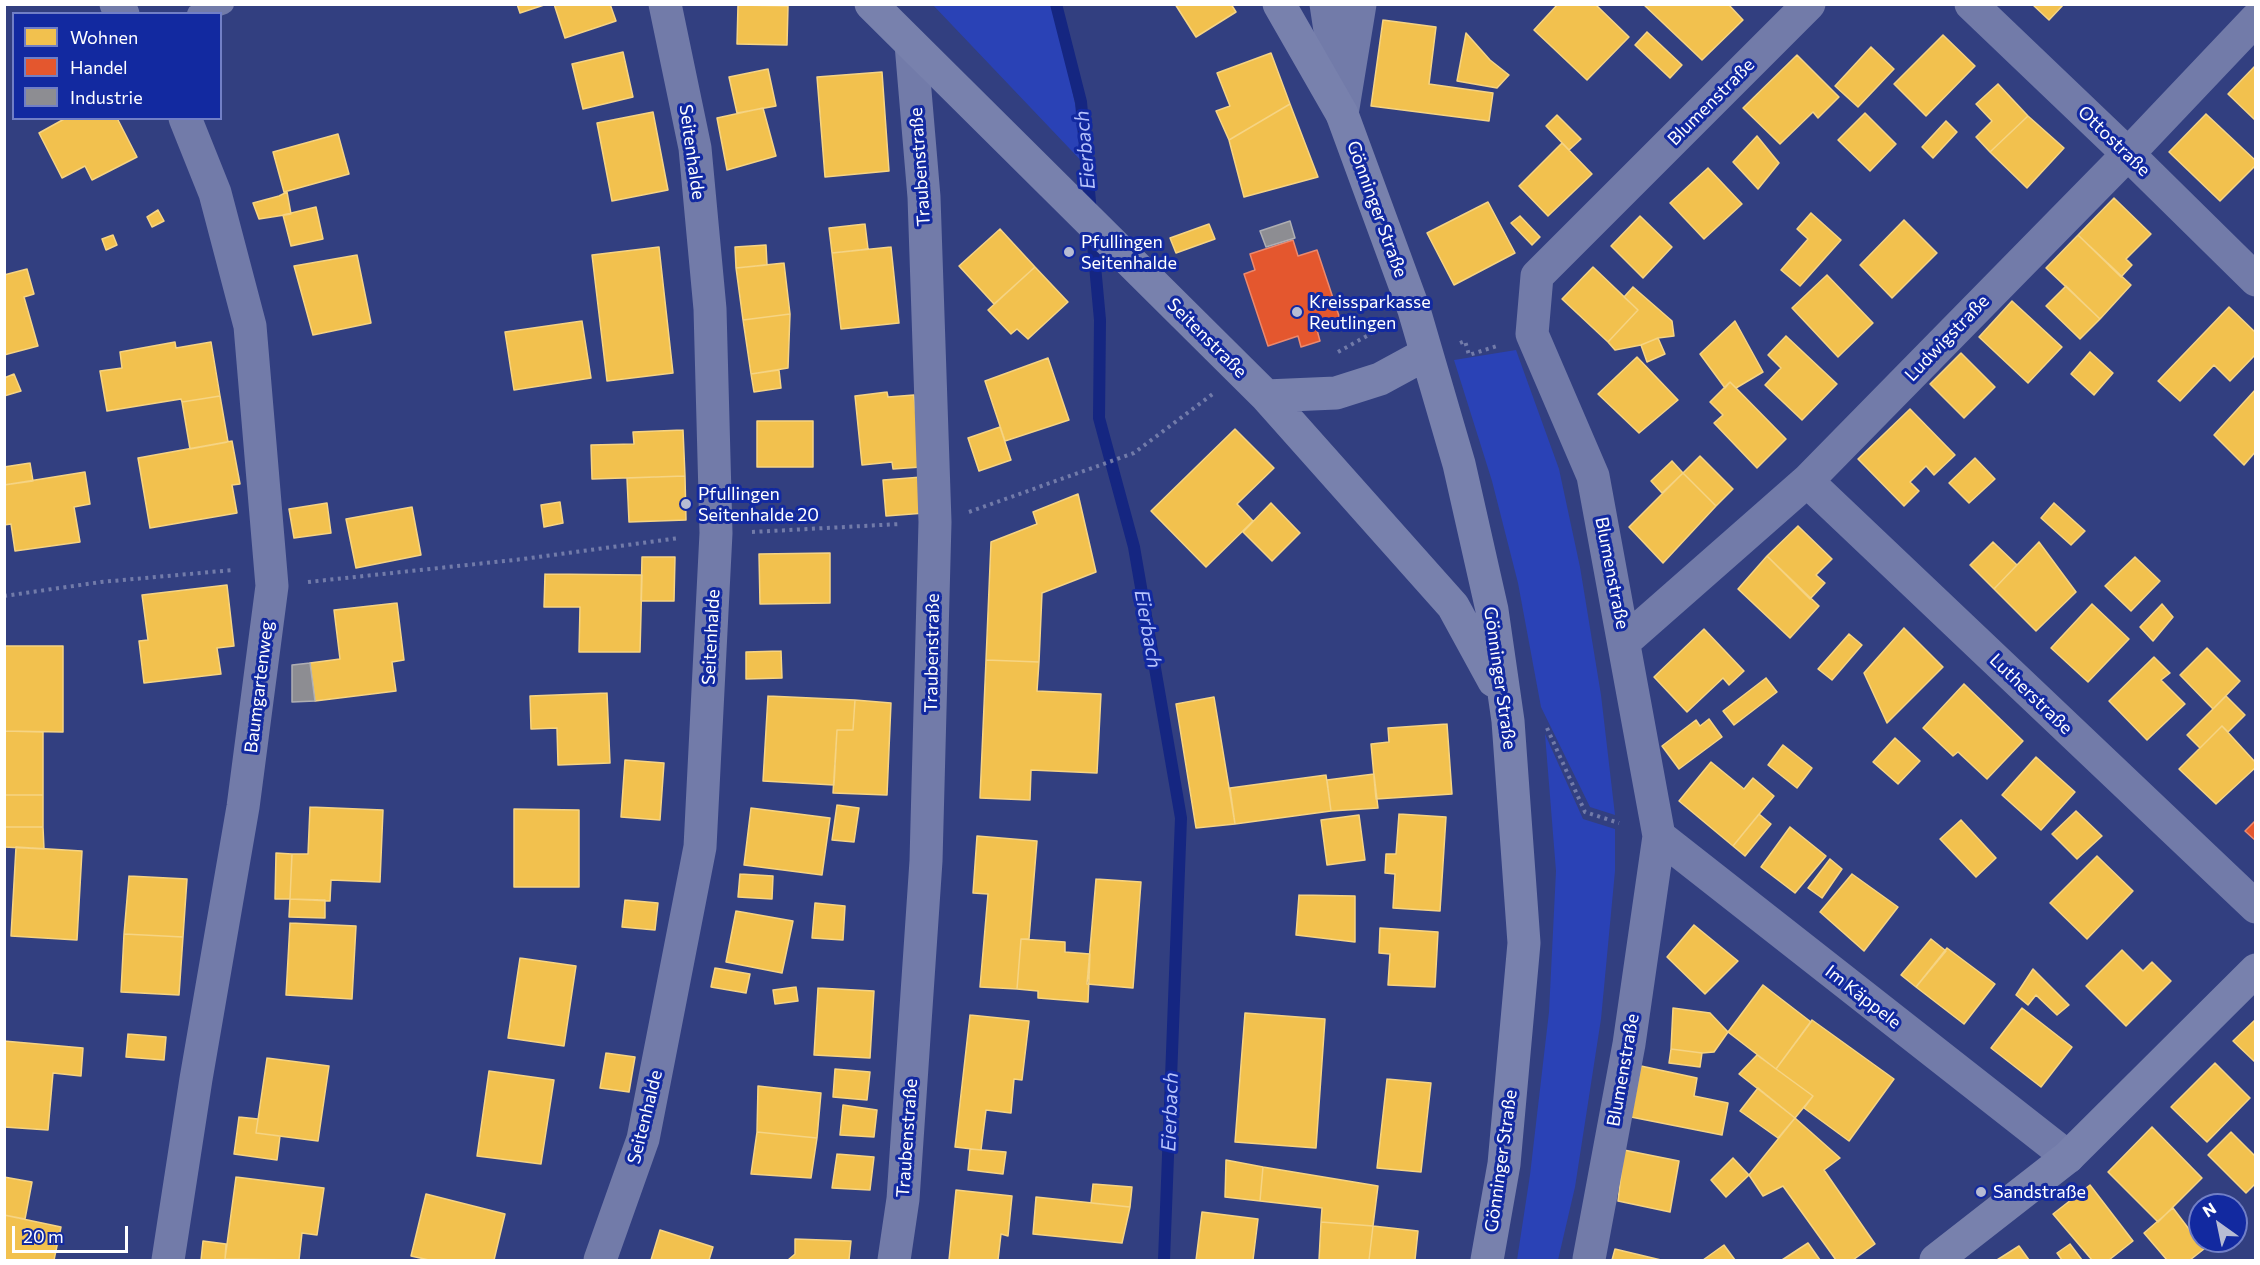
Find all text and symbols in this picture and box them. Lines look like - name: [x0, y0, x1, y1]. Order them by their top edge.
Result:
- legend: [12, 12, 222, 120]
- text: Wohnen: [70, 26, 138, 48]
- street label: Blumenstraße: [1663, 54, 1759, 150]
- text: Handel: [70, 56, 128, 78]
- text: Industrie: [70, 86, 143, 108]
- street label: Ottostraße: [2073, 101, 2155, 181]
- street label: Seitenhalde: [675, 103, 709, 201]
- street label: Traubenstraße: [905, 107, 935, 227]
- water label: Eierbach: [1070, 110, 1100, 190]
- street label: Gönninger Straße: [1342, 138, 1412, 280]
- place label: Pfullingen Seitenhalde: [1081, 231, 1177, 274]
- marker: Pfullingen Seitenhalde: [1062, 245, 1076, 259]
- street label: Ludwigstraße: [1900, 290, 1994, 386]
- place label: Kreissparkasse Reutlingen: [1309, 291, 1431, 334]
- street label: Seitenstraße: [1163, 294, 1251, 382]
- marker: Kreissparkasse Reutlingen: [1290, 305, 1304, 319]
- place label: Pfullingen Seitenhalde 20: [698, 483, 819, 526]
- marker: Pfullingen Seitenhalde 20: [679, 497, 693, 511]
- street label: Blumenstraße: [1591, 515, 1633, 631]
- water label: Eierbach: [1129, 588, 1167, 670]
- street label: Seitenhalde: [698, 589, 724, 685]
- street label: Traubenstraße: [920, 593, 944, 713]
- street label: Gönninger Straße: [1479, 605, 1521, 751]
- street label: Baumgartenweg: [240, 620, 278, 754]
- street label: Lutherstraße: [1985, 649, 2077, 739]
- street label: Im Käppele: [1821, 961, 1905, 1033]
- street label: Blumenstraße: [1602, 1012, 1644, 1128]
- street label: Seitenhalde: [623, 1068, 667, 1166]
- water label: Eierbach: [1157, 1072, 1183, 1152]
- street label: Traubenstraße: [892, 1078, 922, 1198]
- street label: Gönninger Straße: [1480, 1088, 1522, 1234]
- place label: Sandstraße: [1993, 1181, 2086, 1203]
- marker: Sandstraße: [1974, 1185, 1988, 1199]
- north arrow: [2188, 1193, 2248, 1253]
- text: N: [2199, 1198, 2219, 1220]
- scale bar: [15, 1214, 130, 1252]
- text: 20 m: [23, 1225, 64, 1247]

